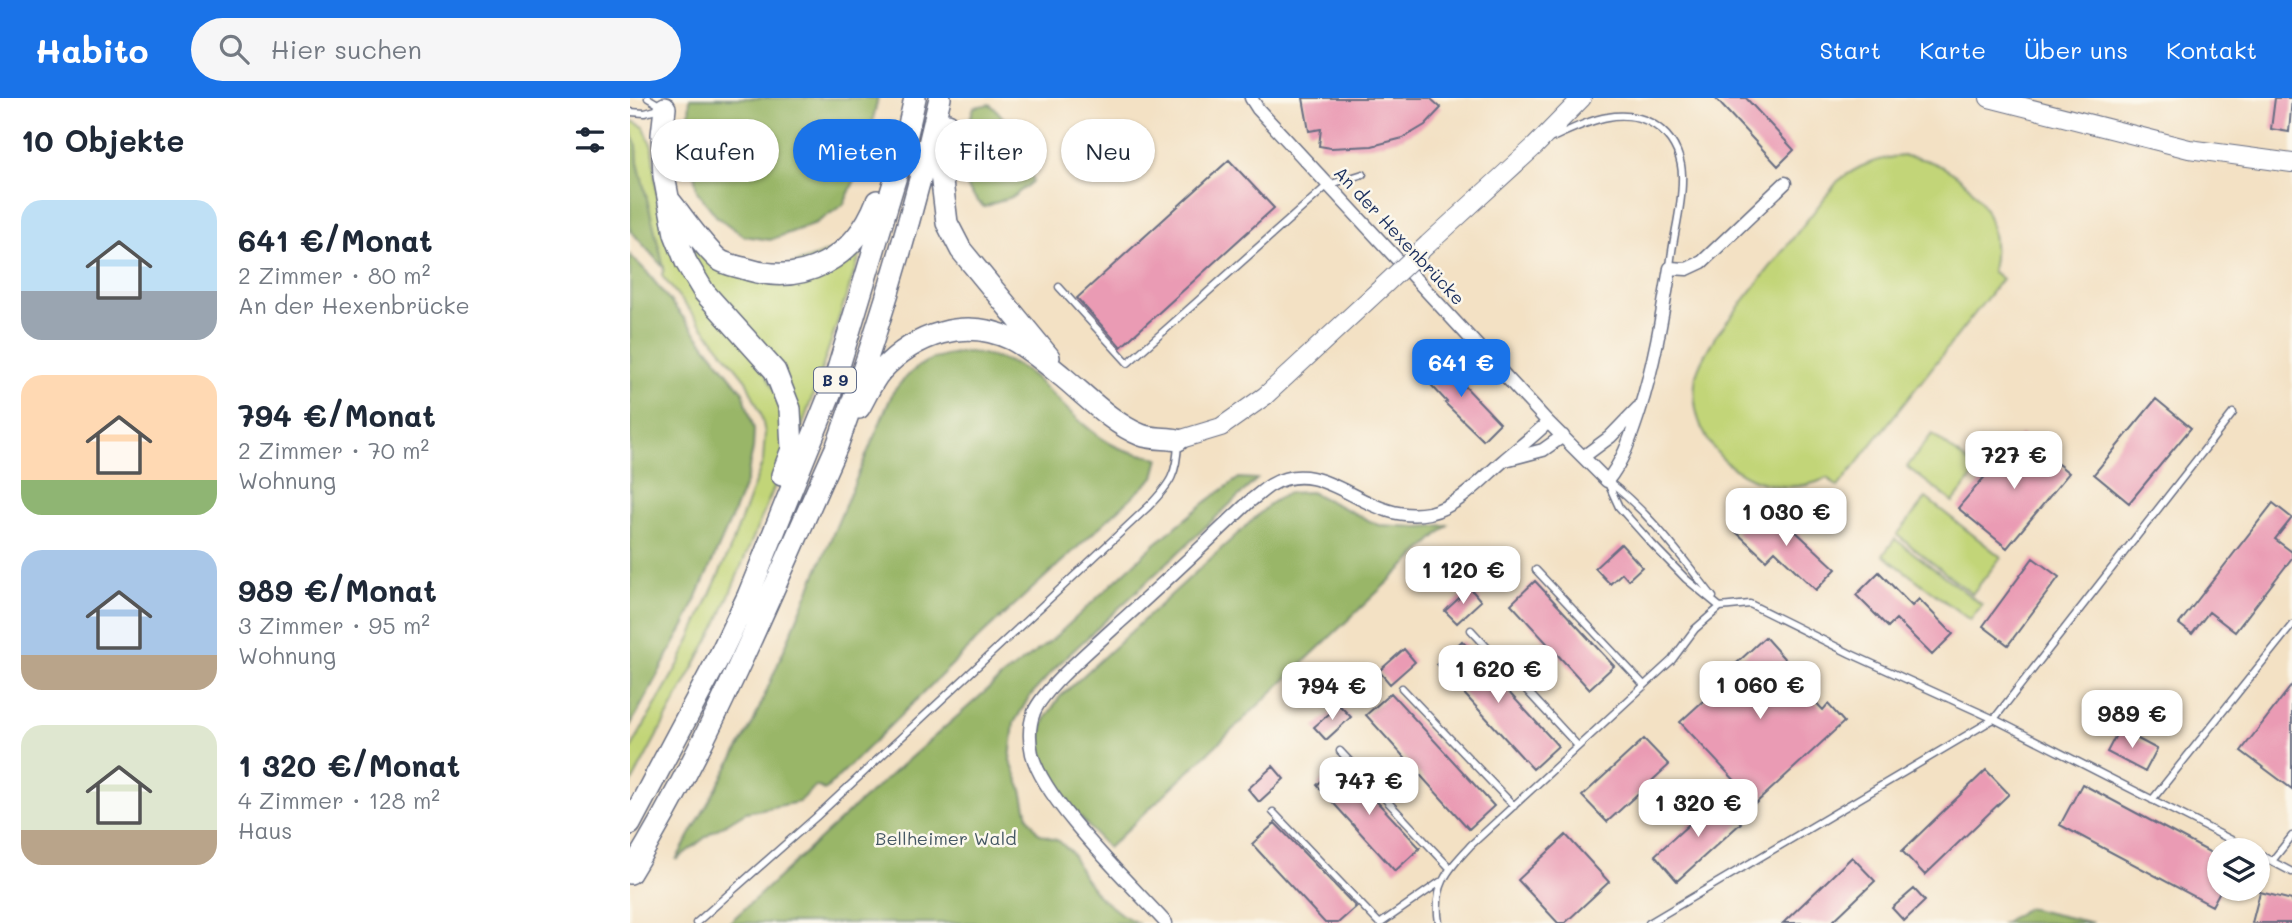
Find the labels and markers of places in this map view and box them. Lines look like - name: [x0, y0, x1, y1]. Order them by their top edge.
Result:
- pin: 641 €: [1412, 340, 1510, 399]
- pin: 727 €: [1965, 432, 2063, 491]
- pin: 1 030 €: [1721, 489, 1851, 548]
- pin: 1 120 €: [1398, 546, 1528, 606]
- pin: 1 620 €: [1433, 646, 1563, 705]
- pin: 794 €: [1283, 662, 1381, 722]
- pin: 1 060 €: [1695, 662, 1825, 721]
- pin: 989 €: [2083, 690, 2181, 750]
- pin: 747 €: [1320, 758, 1418, 817]
- pin: 1 320 €: [1633, 780, 1763, 839]

